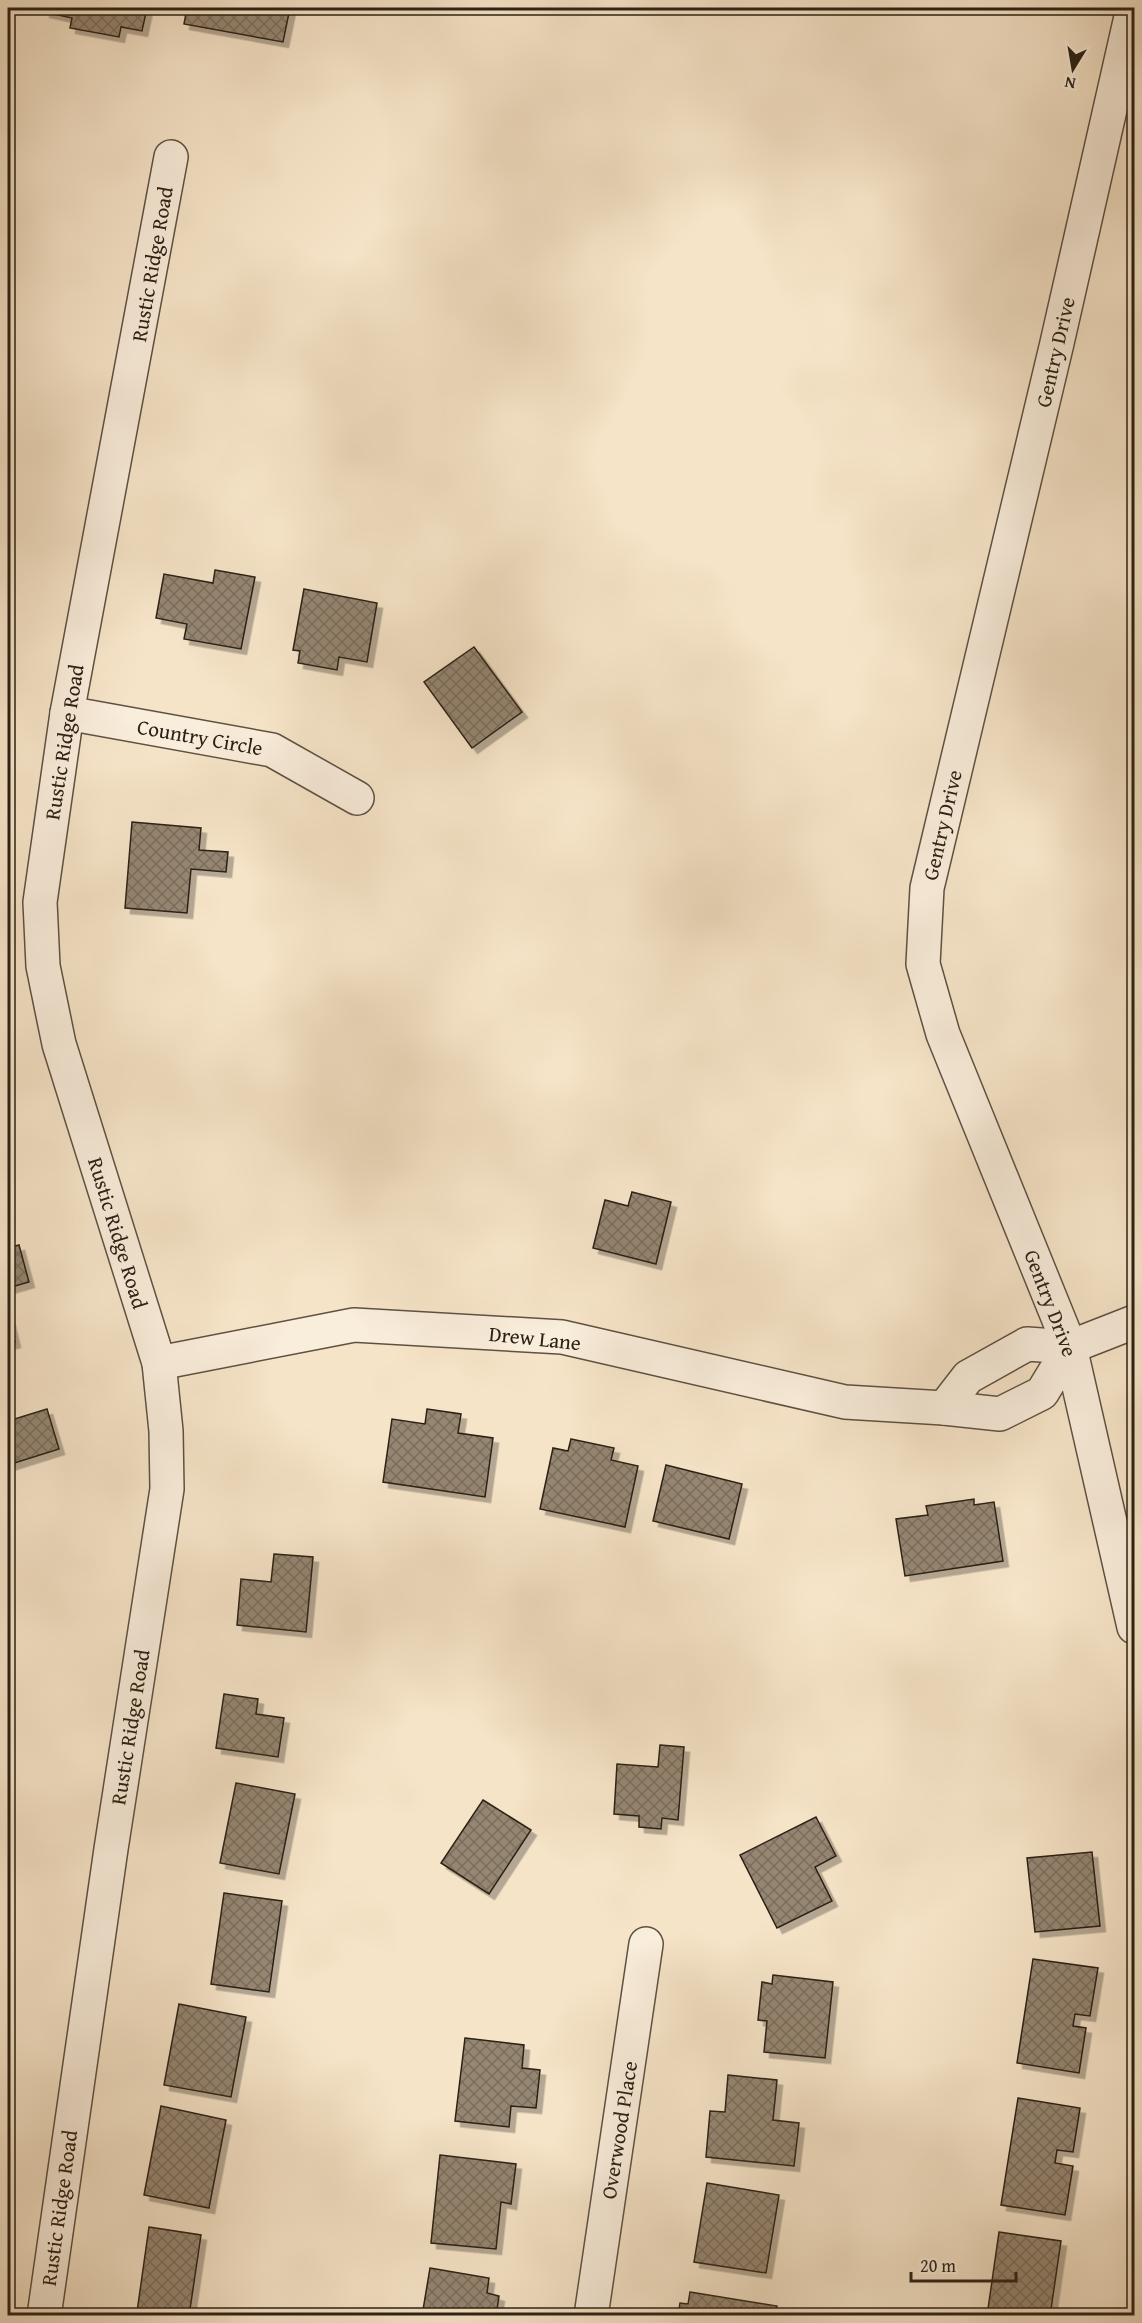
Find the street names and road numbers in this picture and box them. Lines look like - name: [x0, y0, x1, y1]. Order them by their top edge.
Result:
- street label: Rustic Ridge Road: [123, 183, 181, 344]
- street label: Gentry Drive: [1027, 294, 1083, 410]
- street label: Rustic Ridge Road: [36, 661, 92, 822]
- street label: Country Circle: [135, 711, 265, 763]
- street label: Gentry Drive: [914, 767, 970, 883]
- street label: Rustic Ridge Road: [80, 1153, 156, 1313]
- street label: Gentry Drive: [1016, 1245, 1086, 1361]
- street label: Drew Lane: [487, 1318, 583, 1358]
- street label: Rustic Ridge Road: [102, 1646, 158, 1807]
- street label: Overwood Place: [593, 2059, 645, 2201]
- street label: Rustic Ridge Road: [33, 2127, 85, 2288]

